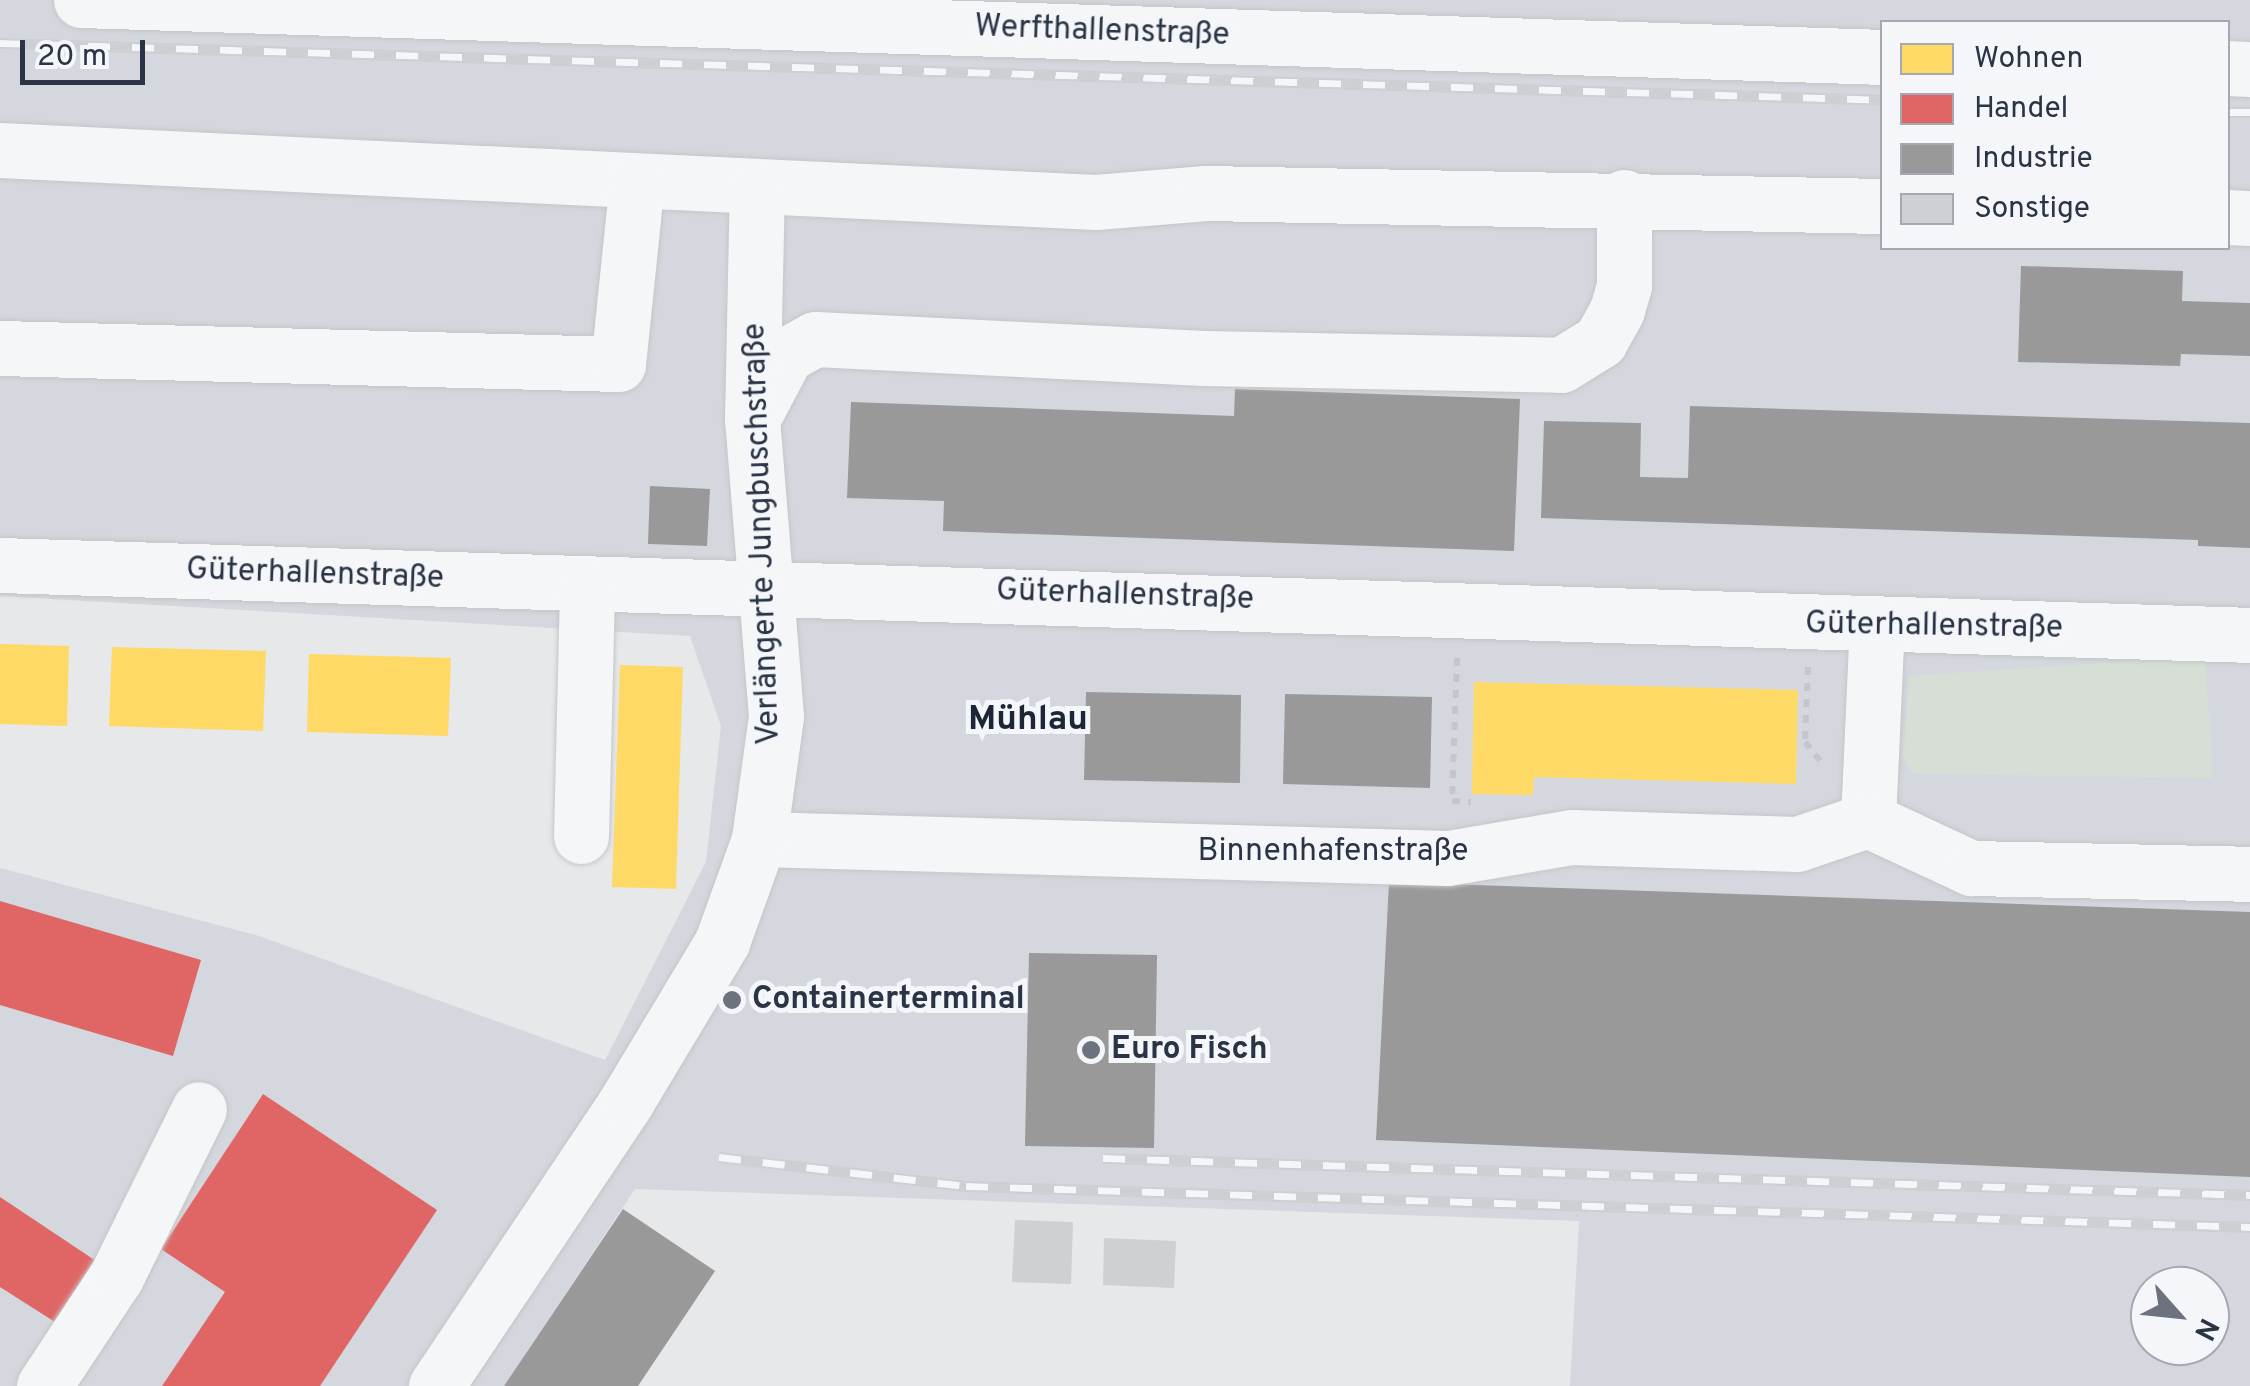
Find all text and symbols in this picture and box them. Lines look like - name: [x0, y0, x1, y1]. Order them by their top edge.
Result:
- street label: Werfthallenstraße: [974, 8, 1230, 56]
- scale bar: [25, 20, 150, 82]
- legend: [1880, 20, 2230, 250]
- text: 20 m: [37, 39, 107, 76]
- text: Wohnen: [1974, 41, 2083, 78]
- text: Handel: [1974, 91, 2068, 128]
- text: Industrie: [1974, 141, 2093, 178]
- text: Sonstige: [1974, 191, 2090, 228]
- street label: Verlängerte Jungbuschstraße: [736, 322, 790, 746]
- street label: Güterhallenstraße: [185, 551, 445, 599]
- street label: Güterhallenstraße: [995, 572, 1255, 620]
- street label: Güterhallenstraße: [1805, 606, 2063, 648]
- district label: Mühlau: [968, 699, 1088, 741]
- street label: Binnenhafenstraße: [1197, 833, 1469, 871]
- place label: Containerterminal: [752, 981, 1025, 1019]
- marker: Containerterminal: [721, 989, 743, 1011]
- place label: Euro Fisch: [1111, 1031, 1268, 1069]
- marker: Euro Fisch: [1080, 1039, 1102, 1061]
- north arrow: [2130, 1266, 2230, 1366]
- text: N: [2184, 1312, 2226, 1346]

